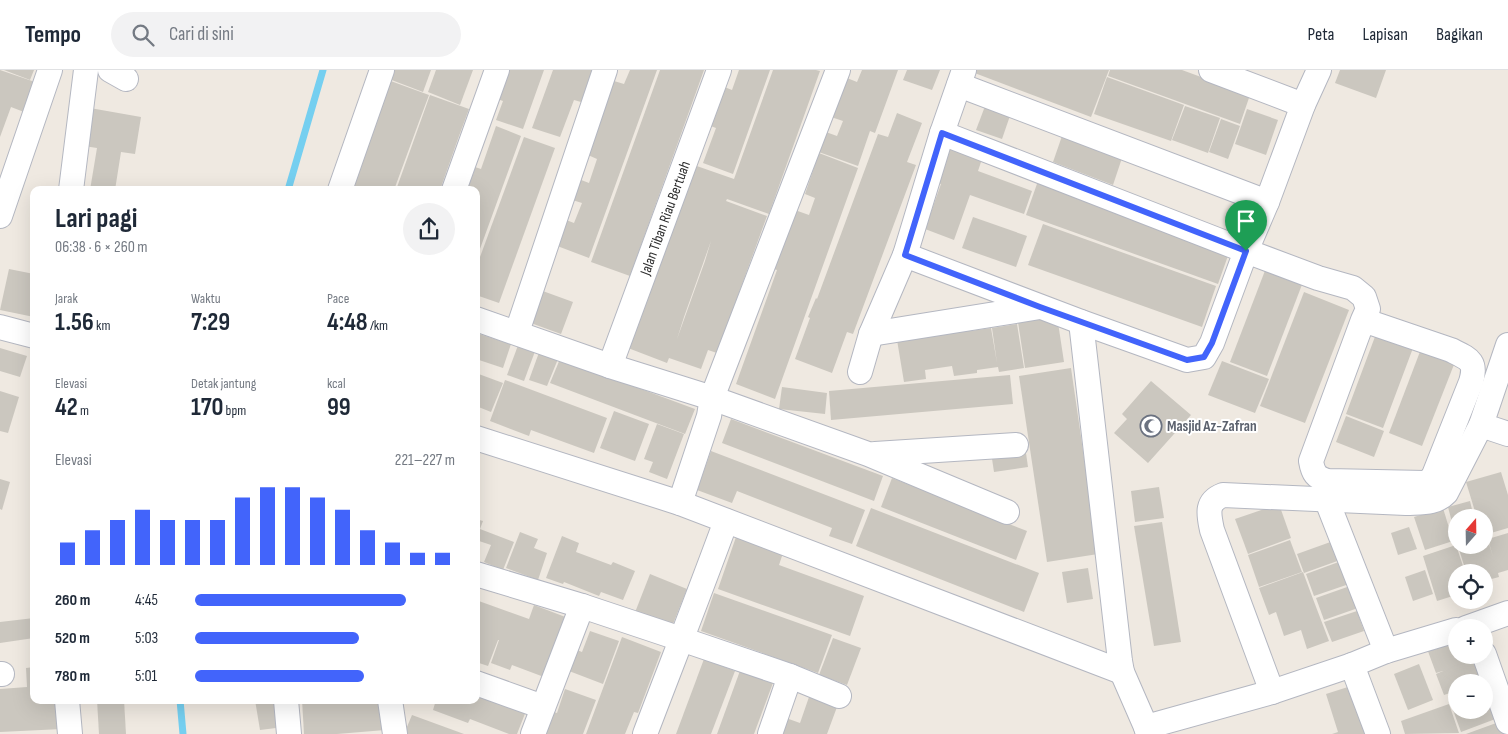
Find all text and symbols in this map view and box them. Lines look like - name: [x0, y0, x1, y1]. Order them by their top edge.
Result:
- search box: [111, 12, 461, 57]
- text: Tempo: [25, 20, 81, 49]
- icon: search: [129, 21, 157, 49]
- text: Cari di sini: [169, 23, 234, 46]
- text: Peta: [1307, 24, 1335, 45]
- text: Lapisan: [1363, 24, 1408, 45]
- text: Bagikan: [1436, 24, 1483, 45]
- street label: Jalan Tiban Riau Bertuah: [636, 158, 695, 279]
- pin: [1225, 200, 1267, 251]
- text: Lari pagi: [55, 202, 137, 235]
- button: share: [403, 203, 455, 255]
- icon: arrive: [1232, 207, 1260, 235]
- text: 06:38 · 6 × 260 m: [55, 238, 148, 257]
- text: Jarak: [55, 290, 78, 307]
- text: Waktu: [191, 290, 221, 307]
- text: Pace: [327, 290, 349, 307]
- text: 1.56: [55, 307, 94, 338]
- text: 7:29: [191, 307, 230, 338]
- text: 4:48: [327, 307, 368, 338]
- text: km: [94, 317, 110, 334]
- text: /km: [368, 317, 388, 334]
- text: Elevasi: [55, 375, 87, 392]
- text: Detak jantung: [191, 375, 256, 392]
- text: kcal: [327, 375, 346, 392]
- text: 42: [55, 392, 78, 423]
- text: 170: [191, 392, 223, 423]
- text: 99: [327, 392, 351, 423]
- text: m: [78, 402, 89, 419]
- text: bpm: [223, 402, 246, 419]
- mosque icon: Masjid Az-Zafran: [1139, 414, 1163, 438]
- place label: Masjid Az-Zafran: [1167, 417, 1257, 436]
- text: Elevasi: [55, 451, 92, 470]
- text: 221–227 m: [395, 451, 455, 470]
- north arrow: [1448, 509, 1492, 554]
- map controls: [1448, 509, 1493, 719]
- button: locate: [1448, 564, 1493, 609]
- text: 260 m: [55, 591, 90, 610]
- text: 4:45: [135, 591, 158, 610]
- button: +: [1448, 619, 1493, 664]
- text: 520 m: [55, 629, 90, 648]
- text: 5:03: [135, 629, 158, 648]
- text: 780 m: [55, 667, 90, 686]
- text: 5:01: [135, 667, 157, 686]
- button: −: [1448, 674, 1493, 719]

